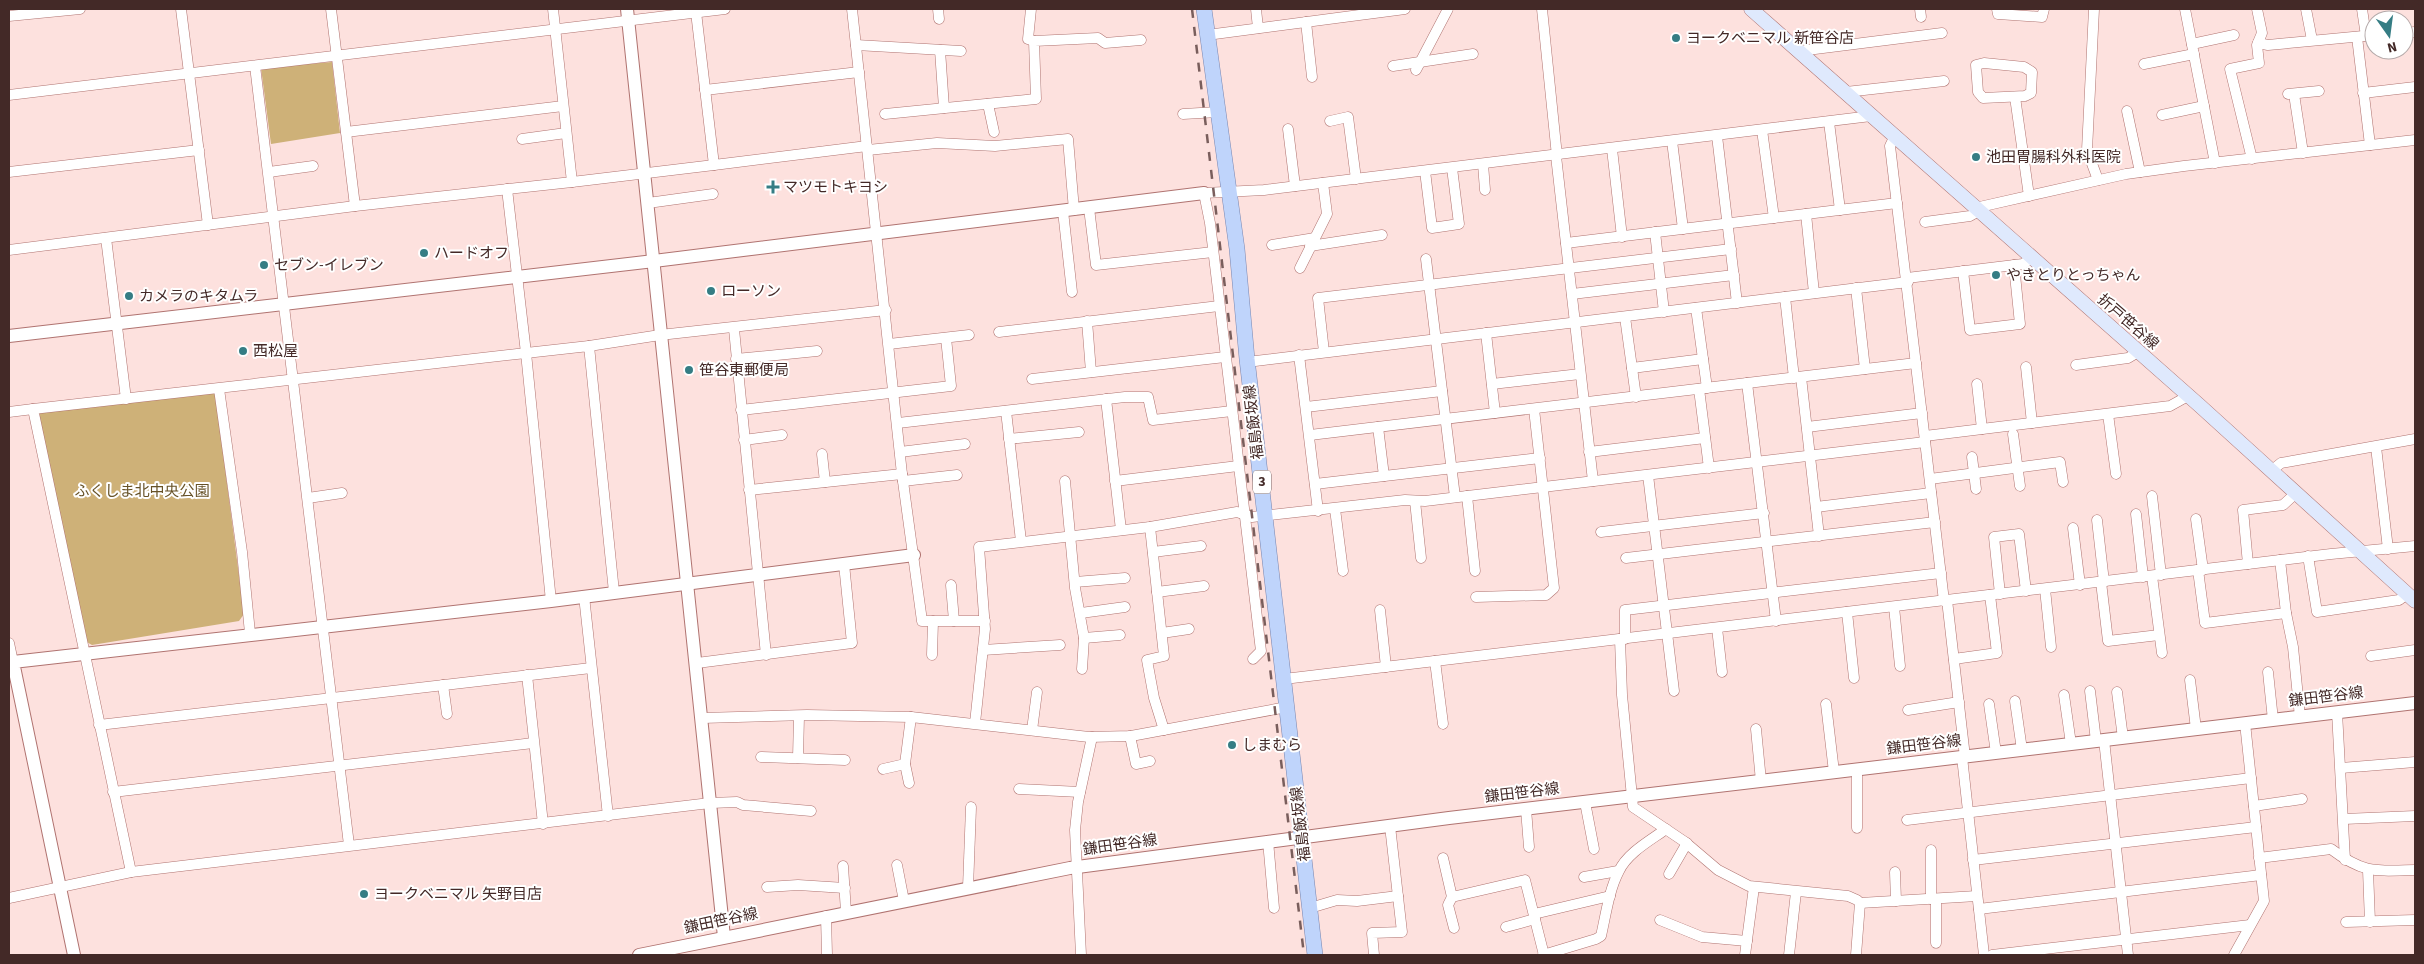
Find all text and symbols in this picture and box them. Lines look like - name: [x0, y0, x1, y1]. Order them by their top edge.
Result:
- north arrow: [2364, 10, 2414, 60]
- place label: ヨークベニマル 新笹谷店: [1686, 28, 1854, 49]
- marker: ヨークベニマル 新笹谷店: [1670, 32, 1682, 44]
- text: N: [2385, 36, 2399, 57]
- place label: 池田胃腸科外科医院: [1986, 147, 2121, 168]
- marker: 池田胃腸科外科医院: [1970, 151, 1982, 163]
- place label: マツモトキヨシ: [783, 177, 888, 198]
- marker: マツモトキヨシ: [767, 181, 779, 193]
- place label: ハードオフ: [434, 243, 509, 264]
- marker: ハードオフ: [418, 247, 430, 259]
- place label: セブン-イレブン: [274, 255, 384, 276]
- marker: セブン-イレブン: [258, 259, 270, 271]
- place label: やきとりとっちゃん: [2006, 265, 2141, 286]
- marker: やきとりとっちゃん: [1990, 269, 2002, 281]
- place label: ローソン: [721, 281, 781, 302]
- marker: ローソン: [705, 285, 717, 297]
- place label: カメラのキタムラ: [139, 286, 258, 307]
- street label: 折戸笹谷線: [2093, 289, 2163, 355]
- marker: カメラのキタムラ: [123, 290, 135, 302]
- place label: 西松屋: [253, 341, 298, 362]
- marker: 西松屋: [237, 345, 249, 357]
- place label: 笹谷東郵便局: [699, 360, 789, 381]
- marker: 笹谷東郵便局: [683, 364, 695, 376]
- street label: 福島飯坂線: [1239, 383, 1269, 461]
- road number: 3: [1253, 471, 1271, 494]
- park label: ふくしま北中央公園: [74, 481, 210, 502]
- street label: 鎌田笹谷線: [2287, 682, 2365, 712]
- street label: 鎌田笹谷線: [1885, 730, 1963, 760]
- place label: しまむら: [1242, 735, 1302, 756]
- marker: しまむら: [1226, 739, 1238, 751]
- street label: 鎌田笹谷線: [1483, 778, 1561, 808]
- street label: 福島飯坂線: [1286, 785, 1316, 863]
- street label: 鎌田笹谷線: [1081, 829, 1159, 861]
- place label: ヨークベニマル 矢野目店: [374, 884, 542, 905]
- marker: ヨークベニマル 矢野目店: [358, 888, 370, 900]
- street label: 鎌田笹谷線: [682, 903, 760, 939]

